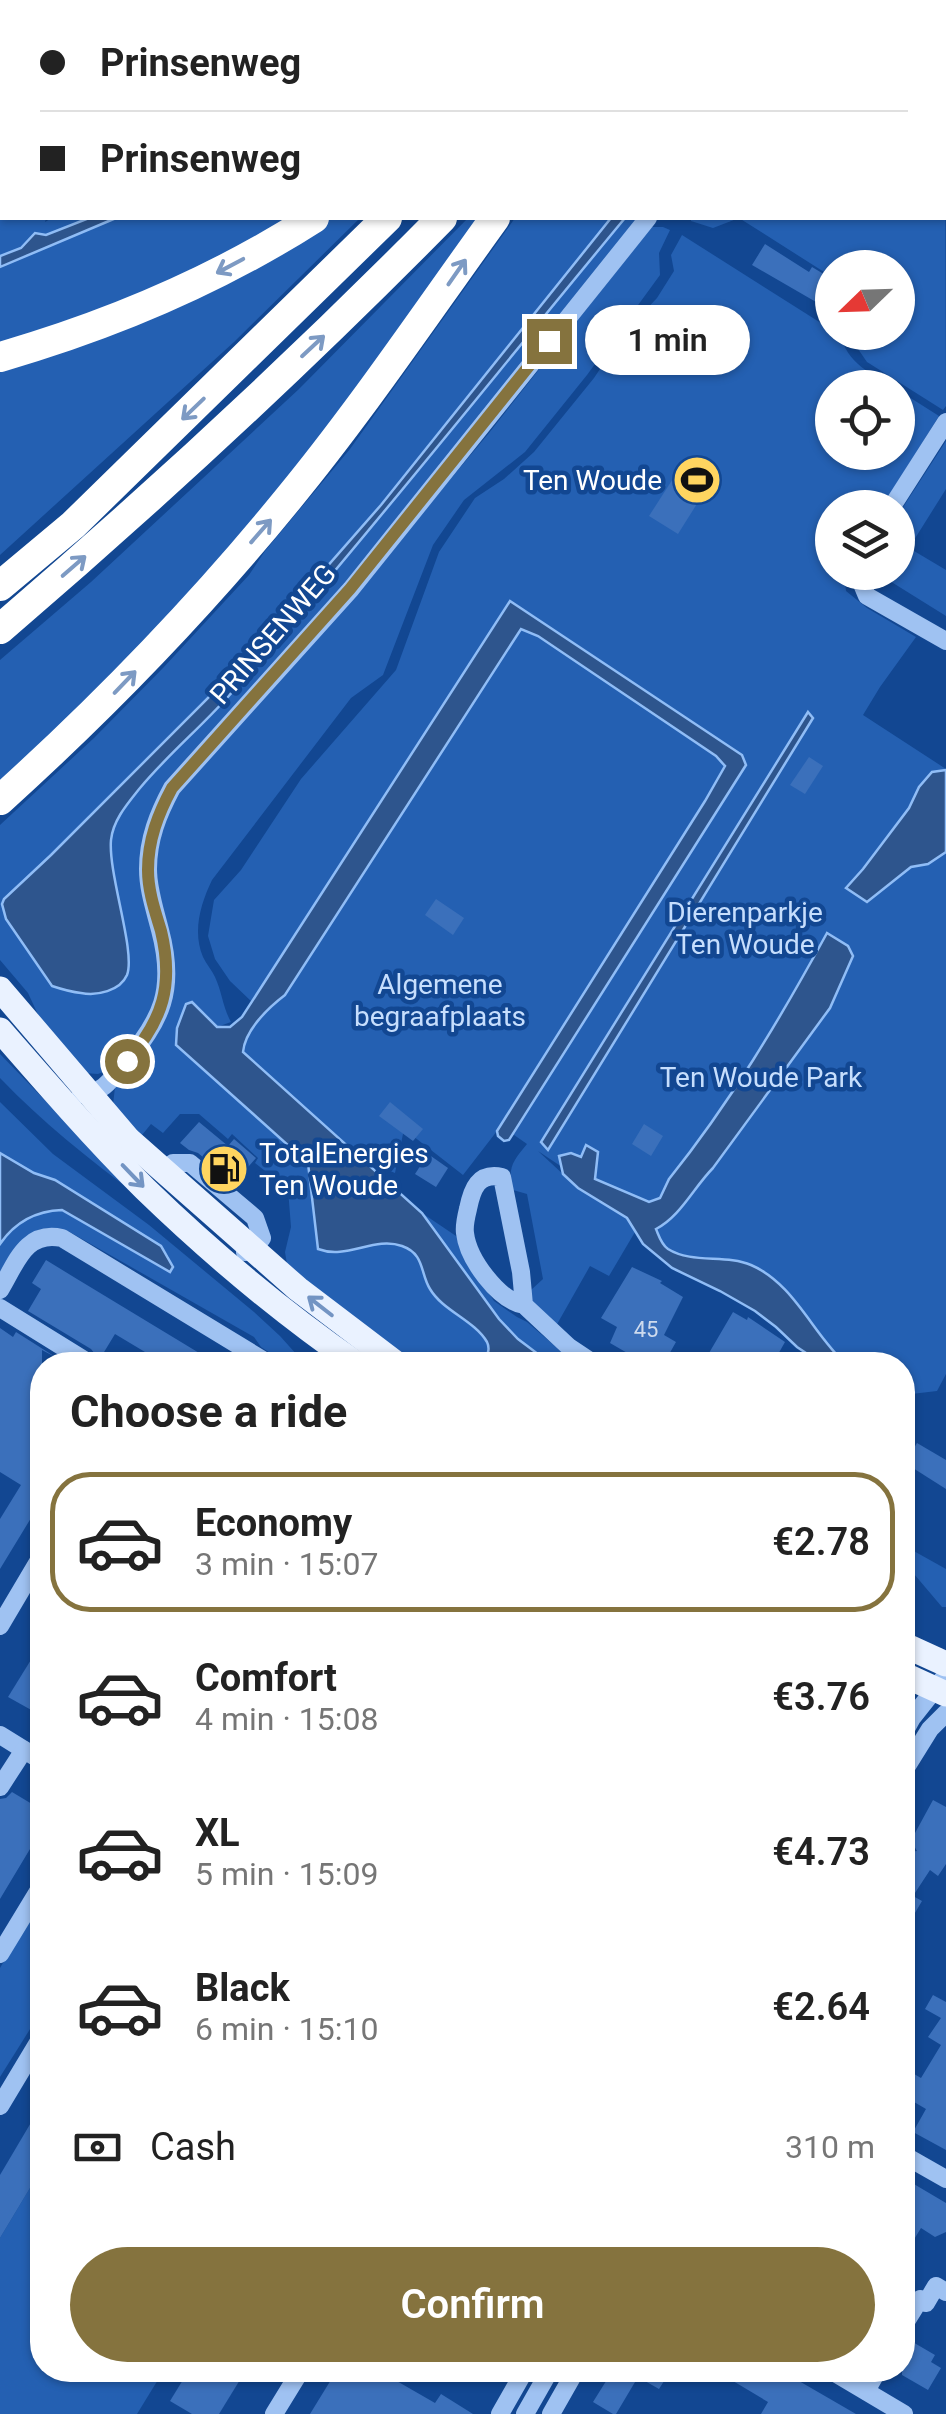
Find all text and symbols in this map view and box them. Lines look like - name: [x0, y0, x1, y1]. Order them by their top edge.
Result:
- text: Prinsenweg: [100, 41, 301, 85]
- text: Prinsenweg: [100, 137, 301, 181]
- north arrow: [815, 250, 915, 350]
- map controls: [815, 250, 915, 590]
- one-way arrow: [216, 257, 246, 277]
- one-way arrow: [446, 258, 467, 286]
- callout: 1 min: [584, 306, 749, 376]
- route end: [527, 319, 572, 364]
- text: 1 min: [627, 321, 708, 359]
- one-way arrow: [300, 335, 325, 358]
- button: locate: [815, 370, 915, 470]
- one-way arrow: [181, 396, 206, 420]
- sports icon: Ten Woude: [671, 454, 723, 506]
- place label: Ten Woude: [523, 464, 662, 497]
- button: layers: [815, 490, 915, 590]
- one-way arrow: [249, 519, 272, 544]
- one-way arrow: [61, 555, 86, 578]
- street label: PRINSENWEG: [203, 557, 343, 711]
- one-way arrow: [113, 670, 137, 694]
- park label: Dierenparkje Ten Woude: [667, 896, 823, 961]
- park label: Algemene begraafplaats: [354, 968, 526, 1033]
- route start: [105, 1039, 150, 1084]
- park label: Ten Woude Park: [660, 1061, 863, 1094]
- place label: TotalEnergies Ten Woude: [259, 1137, 429, 1202]
- fuel station icon: TotalEnergies Ten Woude: [198, 1143, 250, 1195]
- one-way arrow: [121, 1163, 145, 1187]
- one-way arrow: [307, 1296, 334, 1317]
- house number: 45: [634, 1317, 658, 1342]
- text: Choose a ride: [70, 1385, 347, 1438]
- icon: car: [75, 1497, 165, 1587]
- text: Economy: [195, 1501, 352, 1545]
- text: €2.78: [772, 1520, 870, 1564]
- text: 3 min · 15:07: [195, 1545, 378, 1583]
- icon: car: [75, 1652, 165, 1742]
- text: Comfort: [195, 1656, 337, 1700]
- text: €3.76: [772, 1675, 870, 1719]
- text: 4 min · 15:08: [195, 1700, 378, 1738]
- icon: car: [75, 1807, 165, 1897]
- text: XL: [195, 1811, 240, 1855]
- text: €4.73: [772, 1830, 870, 1874]
- text: 5 min · 15:09: [195, 1855, 378, 1893]
- icon: car: [75, 1962, 165, 2052]
- text: Black: [195, 1966, 290, 2010]
- text: €2.64: [772, 1985, 870, 2029]
- text: 6 min · 15:10: [195, 2010, 378, 2048]
- icon: cash: [70, 2120, 125, 2175]
- text: Cash: [150, 2125, 236, 2169]
- text: 310 m: [785, 2128, 875, 2166]
- button: Confirm: [70, 2247, 875, 2362]

